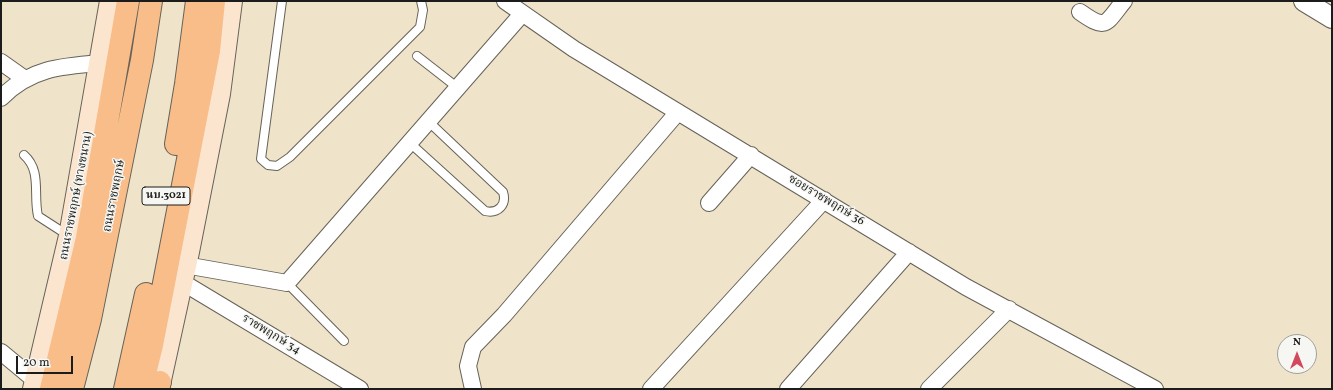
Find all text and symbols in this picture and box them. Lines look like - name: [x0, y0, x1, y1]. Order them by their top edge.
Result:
- street label: ถนนราชพฤกษ์ (ทางขนาน): [57, 130, 97, 262]
- street label: ถนนราชพฤกษ์: [101, 159, 129, 233]
- street label: ซอยราชพฤกษ์ 36: [785, 173, 867, 229]
- road number: นบ.3021: [142, 187, 190, 205]
- street label: ราชพฤกษ์ 34: [239, 312, 303, 358]
- north arrow: [1277, 334, 1317, 374]
- text: N: [1293, 335, 1301, 350]
- scale bar: [18, 348, 75, 374]
- text: 20 m: [23, 355, 50, 371]

